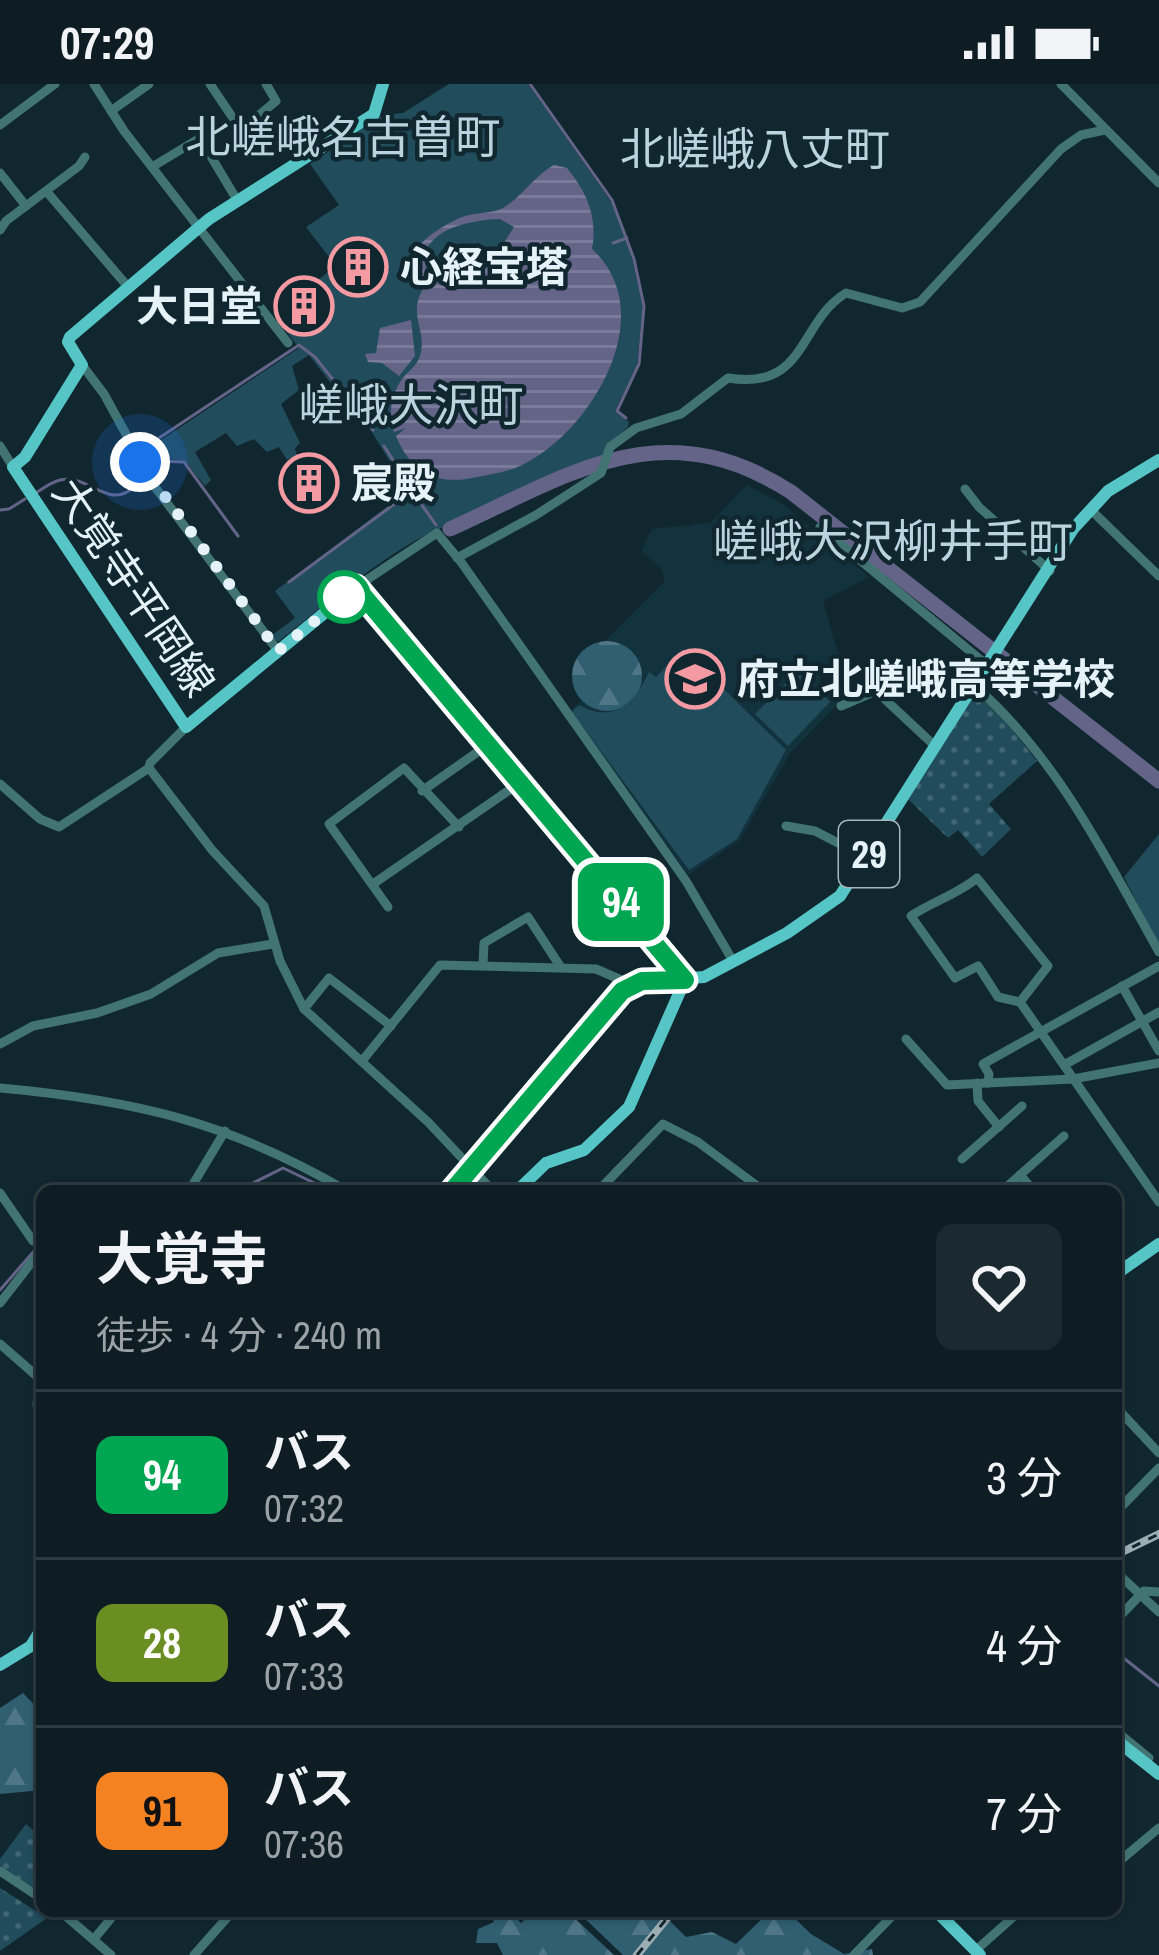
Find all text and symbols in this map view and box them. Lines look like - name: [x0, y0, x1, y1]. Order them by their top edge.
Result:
- text: 07:29: [60, 12, 154, 73]
- district label: 北嵯峨名古曽町: [185, 106, 501, 167]
- district label: 北嵯峨八丈町: [620, 118, 890, 179]
- building icon: 心経宝塔: [327, 236, 389, 298]
- place label: 心経宝塔: [400, 239, 568, 295]
- building icon: 大日堂: [273, 275, 335, 337]
- place label: 大日堂: [136, 278, 262, 334]
- district label: 嵯峨大沢町: [298, 374, 524, 435]
- your location: [110, 432, 170, 492]
- building icon: 宸殿: [278, 452, 340, 514]
- place label: 宸殿: [351, 455, 435, 511]
- street label: 大覚寺平岡線: [40, 467, 228, 707]
- district label: 嵯峨大沢柳井手町: [713, 510, 1073, 571]
- unlabelled marker: [319, 572, 369, 622]
- school or university icon: 府立北嵯峨高等学校: [664, 648, 726, 710]
- place label: 府立北嵯峨高等学校: [737, 651, 1115, 707]
- road number: 29: [839, 821, 899, 887]
- line badge: 94: [567, 863, 675, 941]
- text: 94: [602, 874, 640, 930]
- text: 大覚寺: [96, 1220, 267, 1297]
- button: heart: [936, 1224, 1062, 1350]
- text: 徒歩 · 4 分 · 240 m: [96, 1309, 382, 1361]
- text: バス: [264, 1421, 354, 1482]
- text: 94: [143, 1447, 181, 1503]
- text: 3 分: [986, 1447, 1062, 1508]
- text: 07:32: [264, 1482, 344, 1534]
- text: バス: [264, 1589, 354, 1650]
- text: 28: [143, 1615, 181, 1671]
- text: 4 分: [986, 1615, 1062, 1676]
- text: 07:33: [264, 1650, 344, 1702]
- text: バス: [264, 1757, 354, 1818]
- text: 91: [143, 1783, 181, 1839]
- text: 7 分: [986, 1783, 1062, 1844]
- text: 07:36: [264, 1818, 344, 1870]

